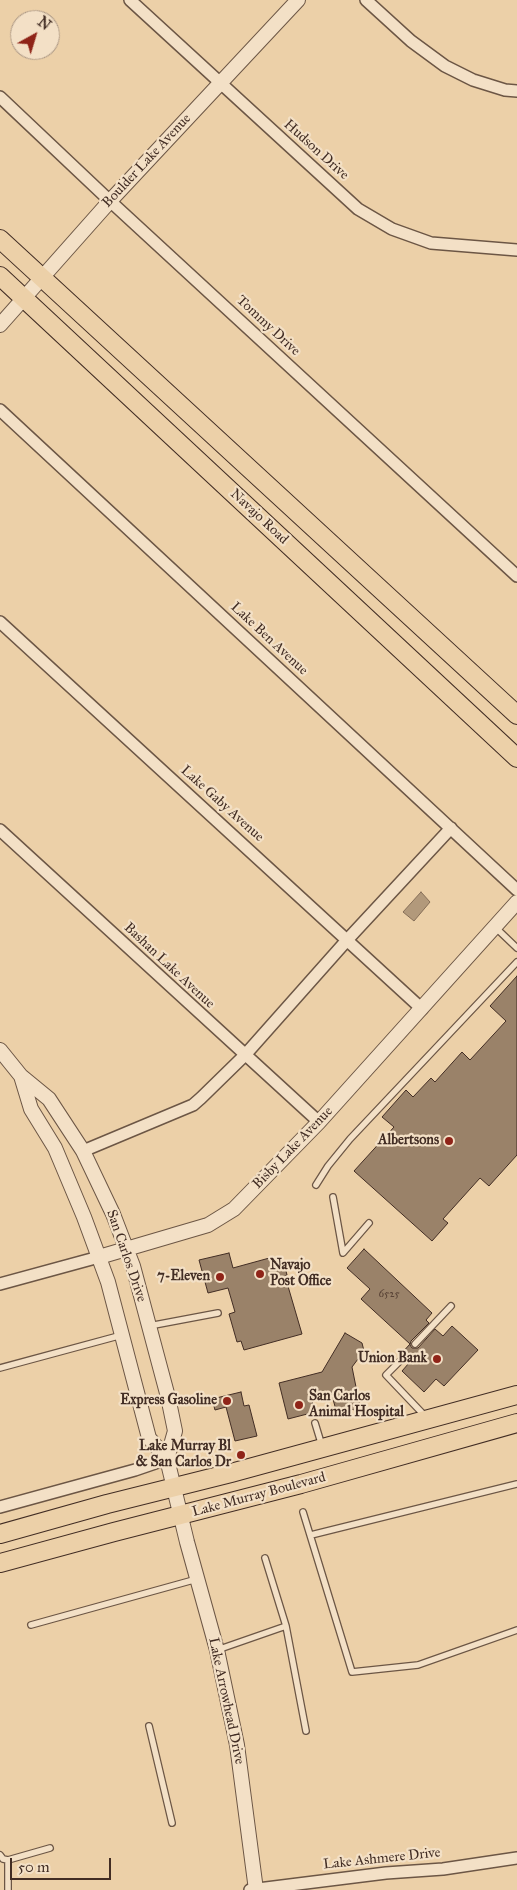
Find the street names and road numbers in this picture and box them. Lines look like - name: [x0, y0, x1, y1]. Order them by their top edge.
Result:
- street label: Boulder Lake Avenue: [99, 111, 195, 211]
- street label: Hudson Drive: [280, 116, 352, 184]
- street label: Tommy Drive: [233, 292, 303, 360]
- street label: Navajo Road: [226, 486, 292, 548]
- street label: Lake Ben Avenue: [227, 599, 311, 679]
- street label: Lake Gaby Avenue: [177, 762, 267, 846]
- street label: Bashan Lake Avenue: [120, 920, 218, 1012]
- street label: Bisby Lake Avenue: [249, 1103, 337, 1193]
- street label: San Carlos Drive: [102, 1208, 150, 1304]
- street label: Lake Murray Boulevard: [191, 1469, 327, 1521]
- street label: Lake Arrowhead Drive: [204, 1636, 248, 1766]
- street label: Lake Ashmere Drive: [323, 1844, 441, 1874]

